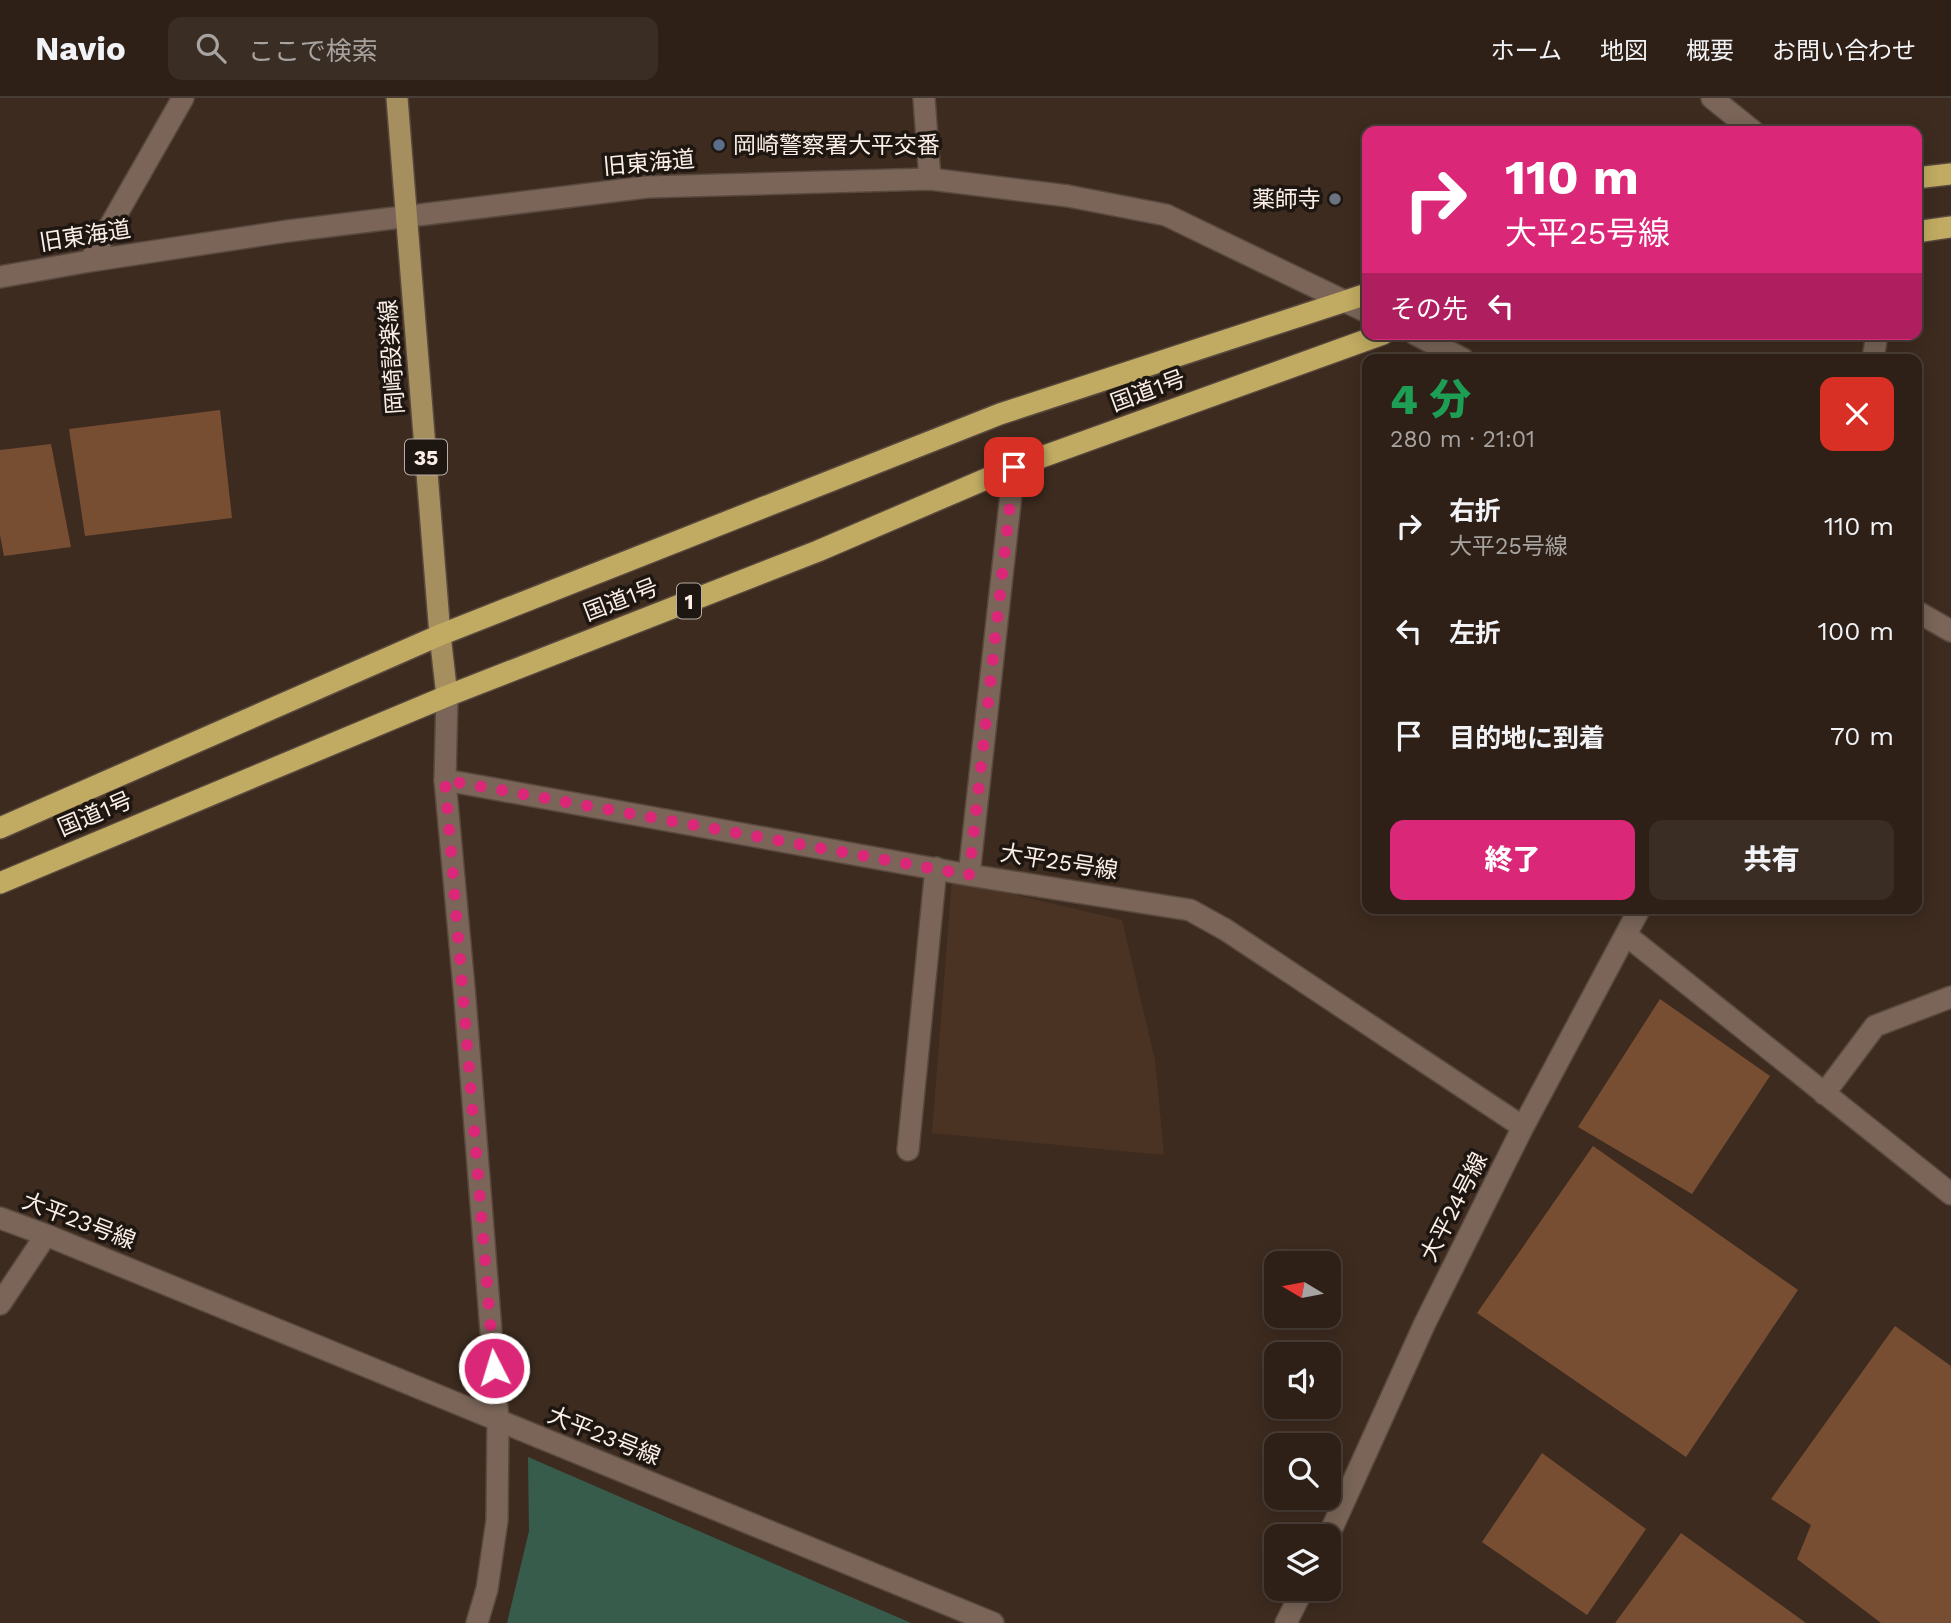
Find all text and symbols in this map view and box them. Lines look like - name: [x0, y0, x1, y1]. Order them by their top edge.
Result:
- search box: [168, 17, 658, 80]
- text: Navio: [35, 29, 126, 68]
- icon: search: [192, 29, 230, 67]
- text: ここで検索: [248, 36, 378, 66]
- text: ホーム: [1491, 37, 1562, 65]
- text: 地図: [1600, 37, 1648, 65]
- text: 概要: [1686, 37, 1734, 65]
- text: お問い合わせ: [1772, 37, 1916, 65]
- place label: 岡崎警察署大平交番: [733, 132, 940, 159]
- marker: 岡崎警察署大平交番: [711, 137, 727, 153]
- street label: 旧東海道: [602, 146, 696, 180]
- text: 110 m: [1505, 148, 1639, 206]
- icon: right: [1390, 154, 1481, 245]
- place label: 薬師寺: [1252, 186, 1321, 213]
- marker: 薬師寺: [1327, 191, 1343, 207]
- text: 大平25号線: [1505, 214, 1670, 252]
- street label: 旧東海道: [37, 215, 133, 257]
- icon: left: [1482, 287, 1520, 325]
- text: その先: [1390, 294, 1468, 324]
- street label: 岡崎設楽線: [375, 299, 409, 415]
- street label: 国道1号: [1107, 365, 1189, 417]
- text: 4 分: [1390, 375, 1471, 424]
- button: close: [1820, 377, 1894, 451]
- text: 280 m · 21:01: [1390, 426, 1535, 453]
- pin: [984, 437, 1044, 497]
- road number: 35: [405, 440, 447, 474]
- icon: arrive: [995, 448, 1033, 486]
- text: 右折: [1449, 496, 1501, 526]
- icon: right: [1390, 507, 1428, 545]
- text: 110 m: [1824, 511, 1894, 541]
- text: 大平25号線: [1449, 533, 1568, 560]
- street label: 国道1号: [580, 573, 662, 627]
- road number: 1: [677, 584, 701, 618]
- icon: left: [1390, 612, 1428, 650]
- text: 100 m: [1818, 616, 1894, 646]
- text: 左折: [1449, 618, 1501, 648]
- icon: arrive: [1390, 717, 1428, 755]
- text: 70 m: [1830, 721, 1894, 751]
- text: 目的地に到着: [1449, 723, 1605, 753]
- street label: 国道1号: [54, 786, 136, 842]
- button: 終了: [1390, 820, 1635, 900]
- button: 共有: [1649, 820, 1894, 900]
- street label: 大平25号線: [998, 839, 1120, 885]
- street label: 大平24号線: [1415, 1148, 1493, 1266]
- street label: 大平23号線: [19, 1187, 139, 1255]
- north arrow: [1264, 1251, 1340, 1328]
- map controls: [1264, 1251, 1341, 1601]
- position arrow: [457, 1331, 531, 1405]
- button: sound: [1264, 1342, 1341, 1419]
- street label: 大平23号線: [544, 1401, 664, 1471]
- button: search: [1264, 1433, 1341, 1510]
- button: layers: [1264, 1524, 1341, 1601]

